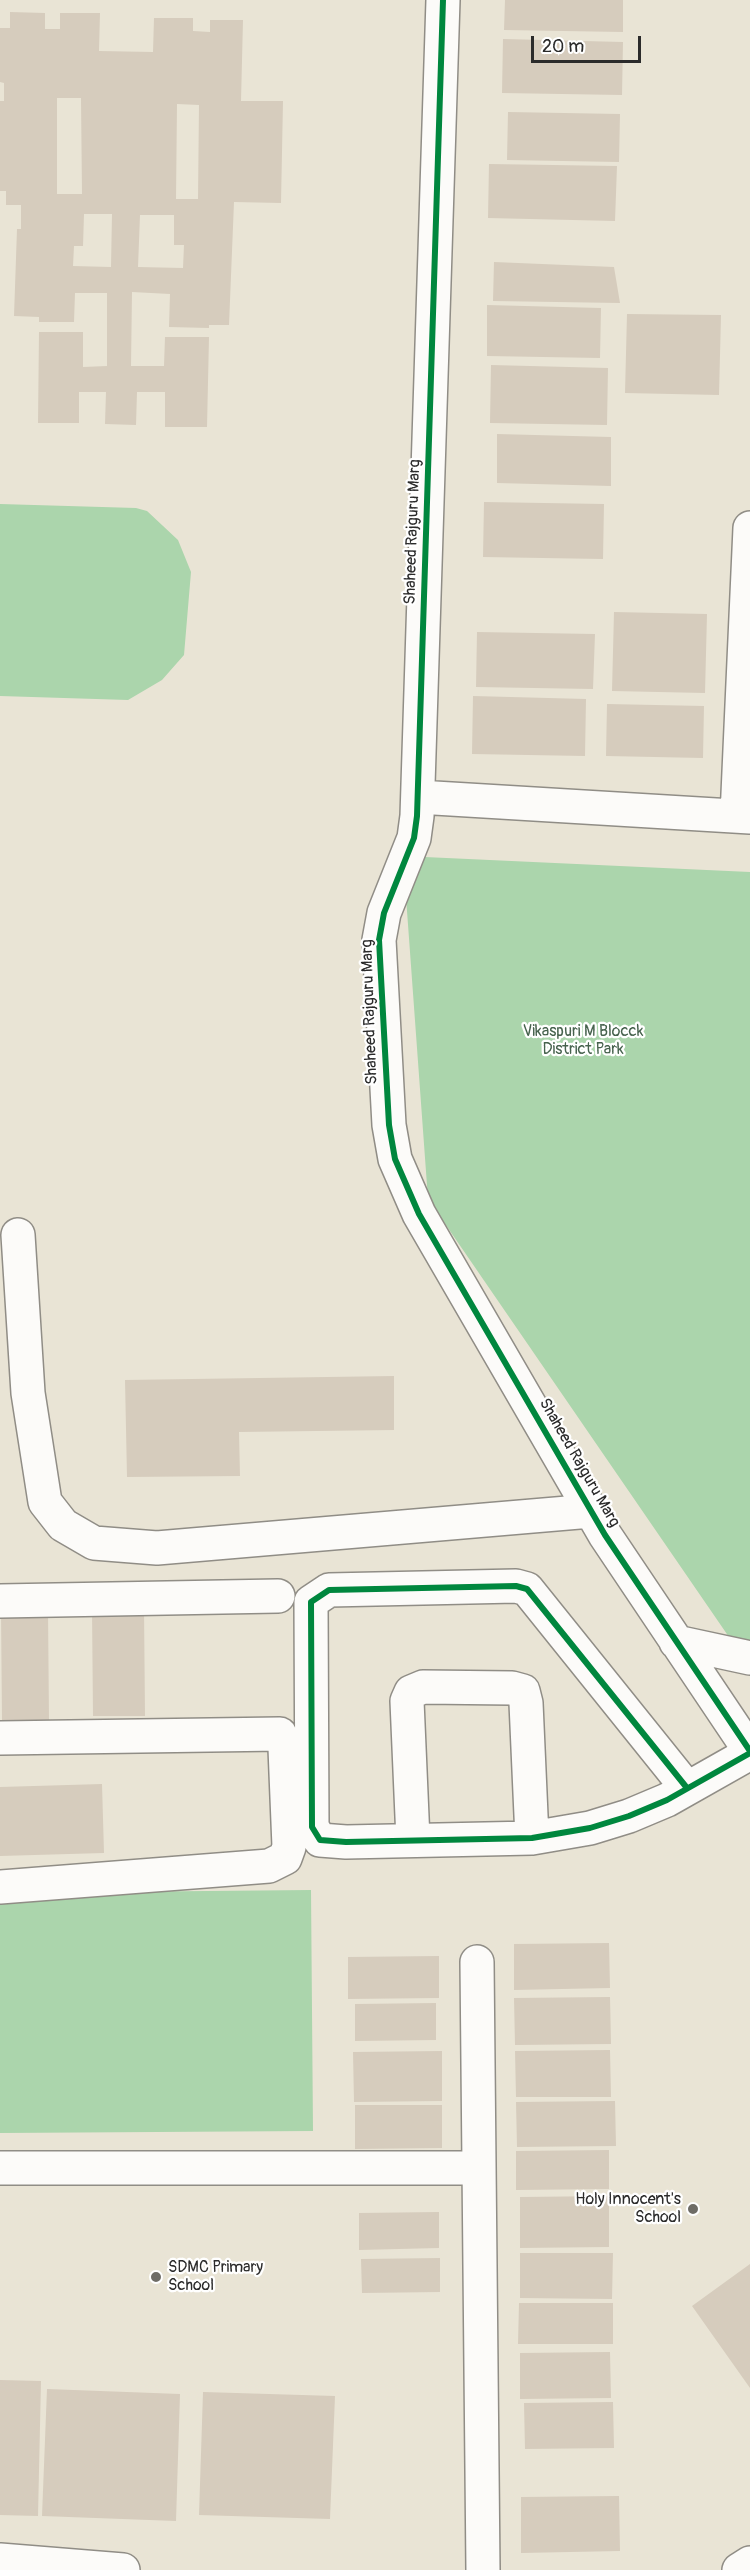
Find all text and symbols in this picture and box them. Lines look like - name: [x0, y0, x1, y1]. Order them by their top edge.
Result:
- scale bar: [534, 24, 644, 62]
- text: 20 m: [542, 35, 584, 58]
- street label: Shaheed Rajguru Marg: [401, 459, 425, 605]
- street label: Shaheed Rajguru Marg: [358, 939, 382, 1085]
- park label: Vikaspuri M Blocck District Park: [523, 1022, 643, 1060]
- street label: Shaheed Rajguru Marg: [534, 1395, 624, 1531]
- place label: Holy Innocent's School: [575, 2190, 681, 2228]
- marker: Holy Innocent's School: [686, 2202, 700, 2216]
- place label: SDMC Primary School: [168, 2258, 263, 2296]
- marker: SDMC Primary School: [149, 2270, 163, 2284]

